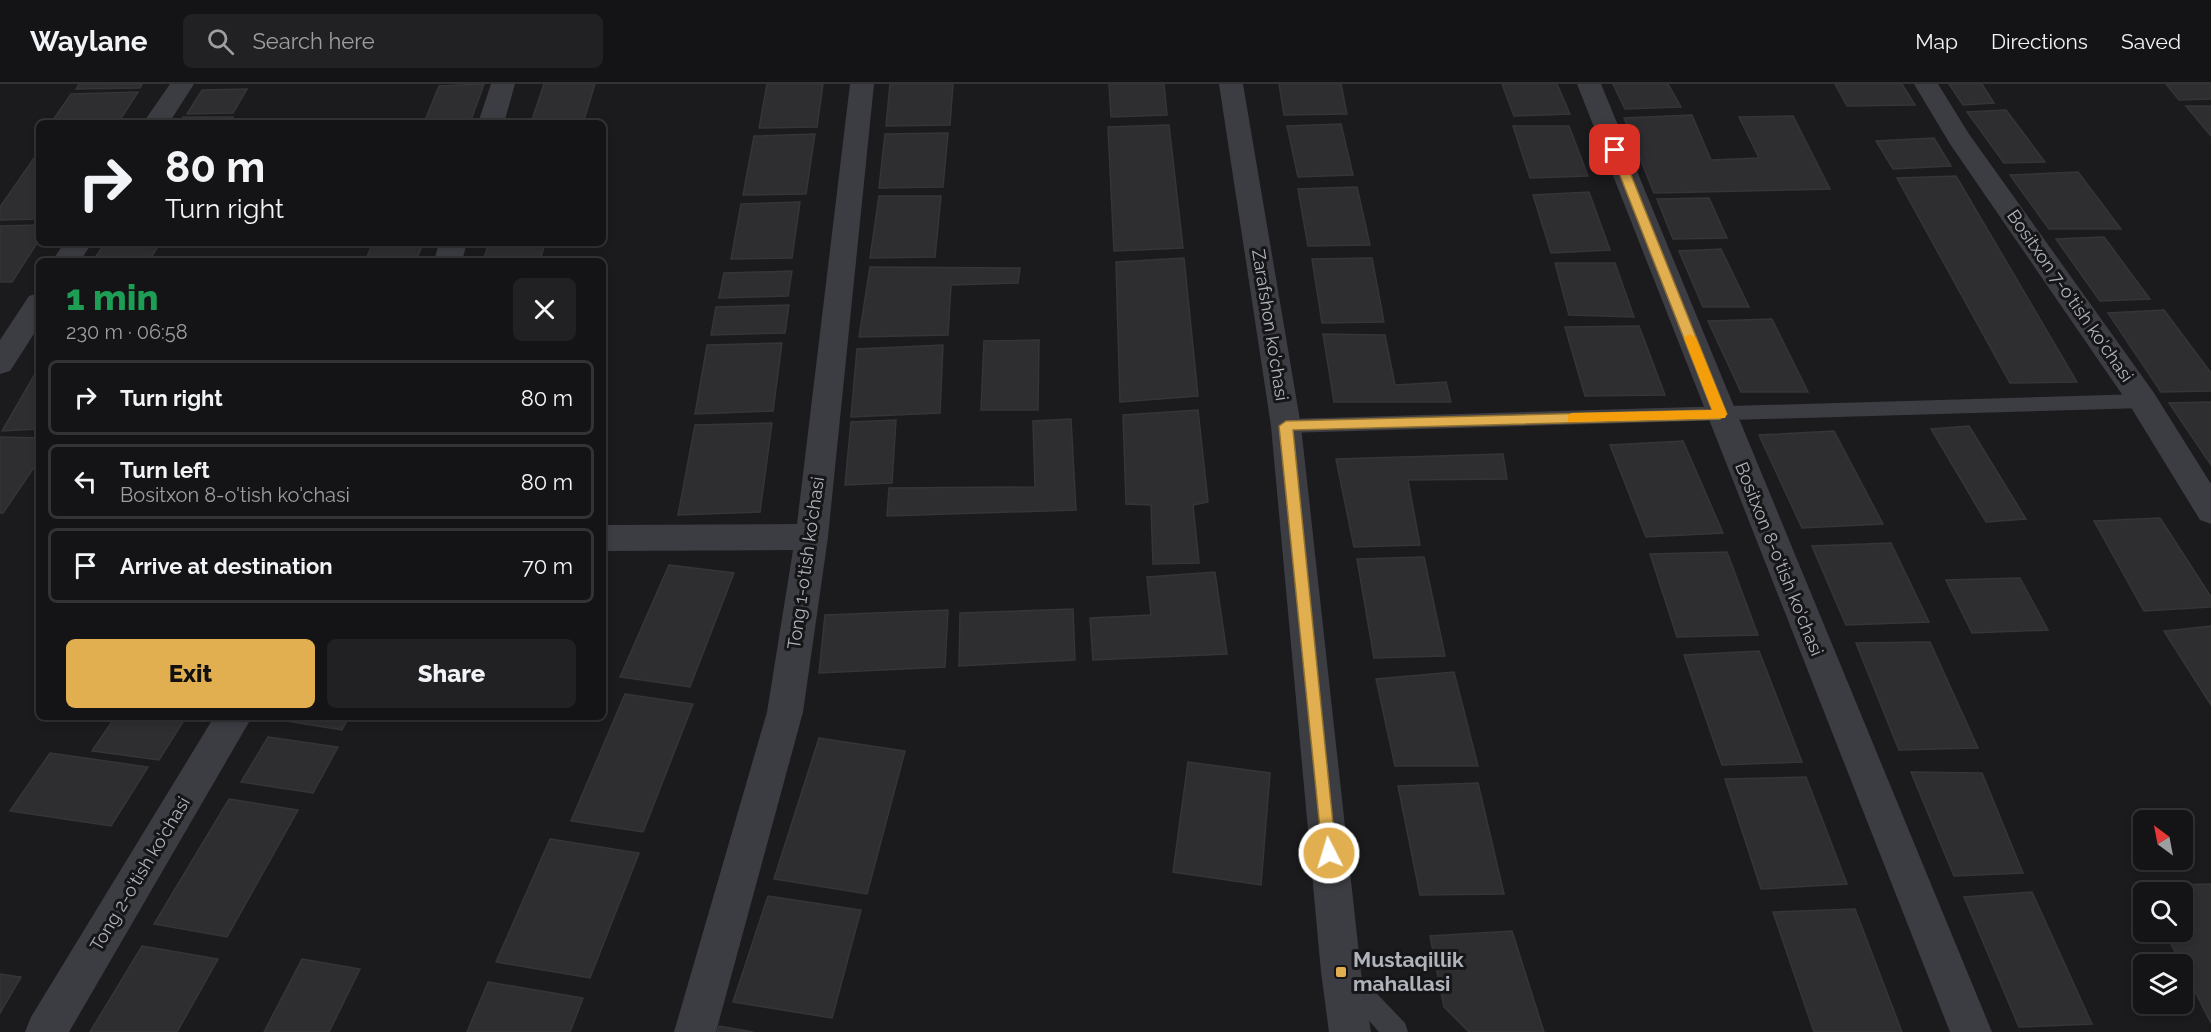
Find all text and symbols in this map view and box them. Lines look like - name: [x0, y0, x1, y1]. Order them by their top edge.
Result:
- search box: [183, 14, 603, 68]
- text: Waylane: [30, 25, 147, 58]
- icon: search: [204, 25, 237, 58]
- text: Search here: [252, 28, 375, 54]
- text: Map: [1915, 29, 1958, 54]
- text: Directions: [1991, 29, 2088, 54]
- text: Saved: [2121, 29, 2181, 54]
- pin: [1589, 124, 1640, 175]
- icon: arrive: [1598, 133, 1631, 166]
- text: 80 m: [165, 143, 265, 192]
- icon: right: [66, 144, 144, 222]
- text: Turn right: [165, 193, 284, 224]
- street label: Bositxon 7-o'tish ko'chasi: [2003, 206, 2138, 386]
- street label: Zarafshon ko'chasi: [1248, 248, 1293, 402]
- text: 1 min: [66, 276, 158, 318]
- button: close: [513, 278, 576, 341]
- text: 230 m · 06:58: [66, 320, 188, 344]
- icon: right: [69, 381, 102, 414]
- text: Turn right: [120, 385, 223, 411]
- text: 80 m: [521, 385, 573, 411]
- text: Turn left: [120, 457, 210, 483]
- street label: Bositxon 8-o'tish ko'chasi: [1731, 459, 1828, 659]
- icon: left: [69, 465, 102, 498]
- text: 80 m: [521, 469, 573, 495]
- street label: Tong 1-o'tish ko'chasi: [783, 475, 828, 650]
- text: Bositxon 8-o'tish ko'chasi: [120, 483, 350, 507]
- icon: arrive: [69, 549, 102, 582]
- text: Arrive at destination: [120, 553, 333, 579]
- text: 70 m: [522, 553, 573, 579]
- button: Exit: [66, 639, 315, 708]
- button: Share: [327, 639, 576, 708]
- street label: Tong 2-o'tish ko'chasi: [85, 793, 194, 954]
- north arrow: [2133, 810, 2193, 870]
- map controls: [2133, 810, 2193, 1014]
- position arrow: [1297, 821, 1361, 885]
- button: search: [2133, 882, 2193, 942]
- place label: Mustaqillik mahallasi: [1353, 947, 1464, 996]
- button: layers: [2133, 954, 2193, 1014]
- marker: Mustaqillik mahallasi: [1334, 965, 1348, 979]

